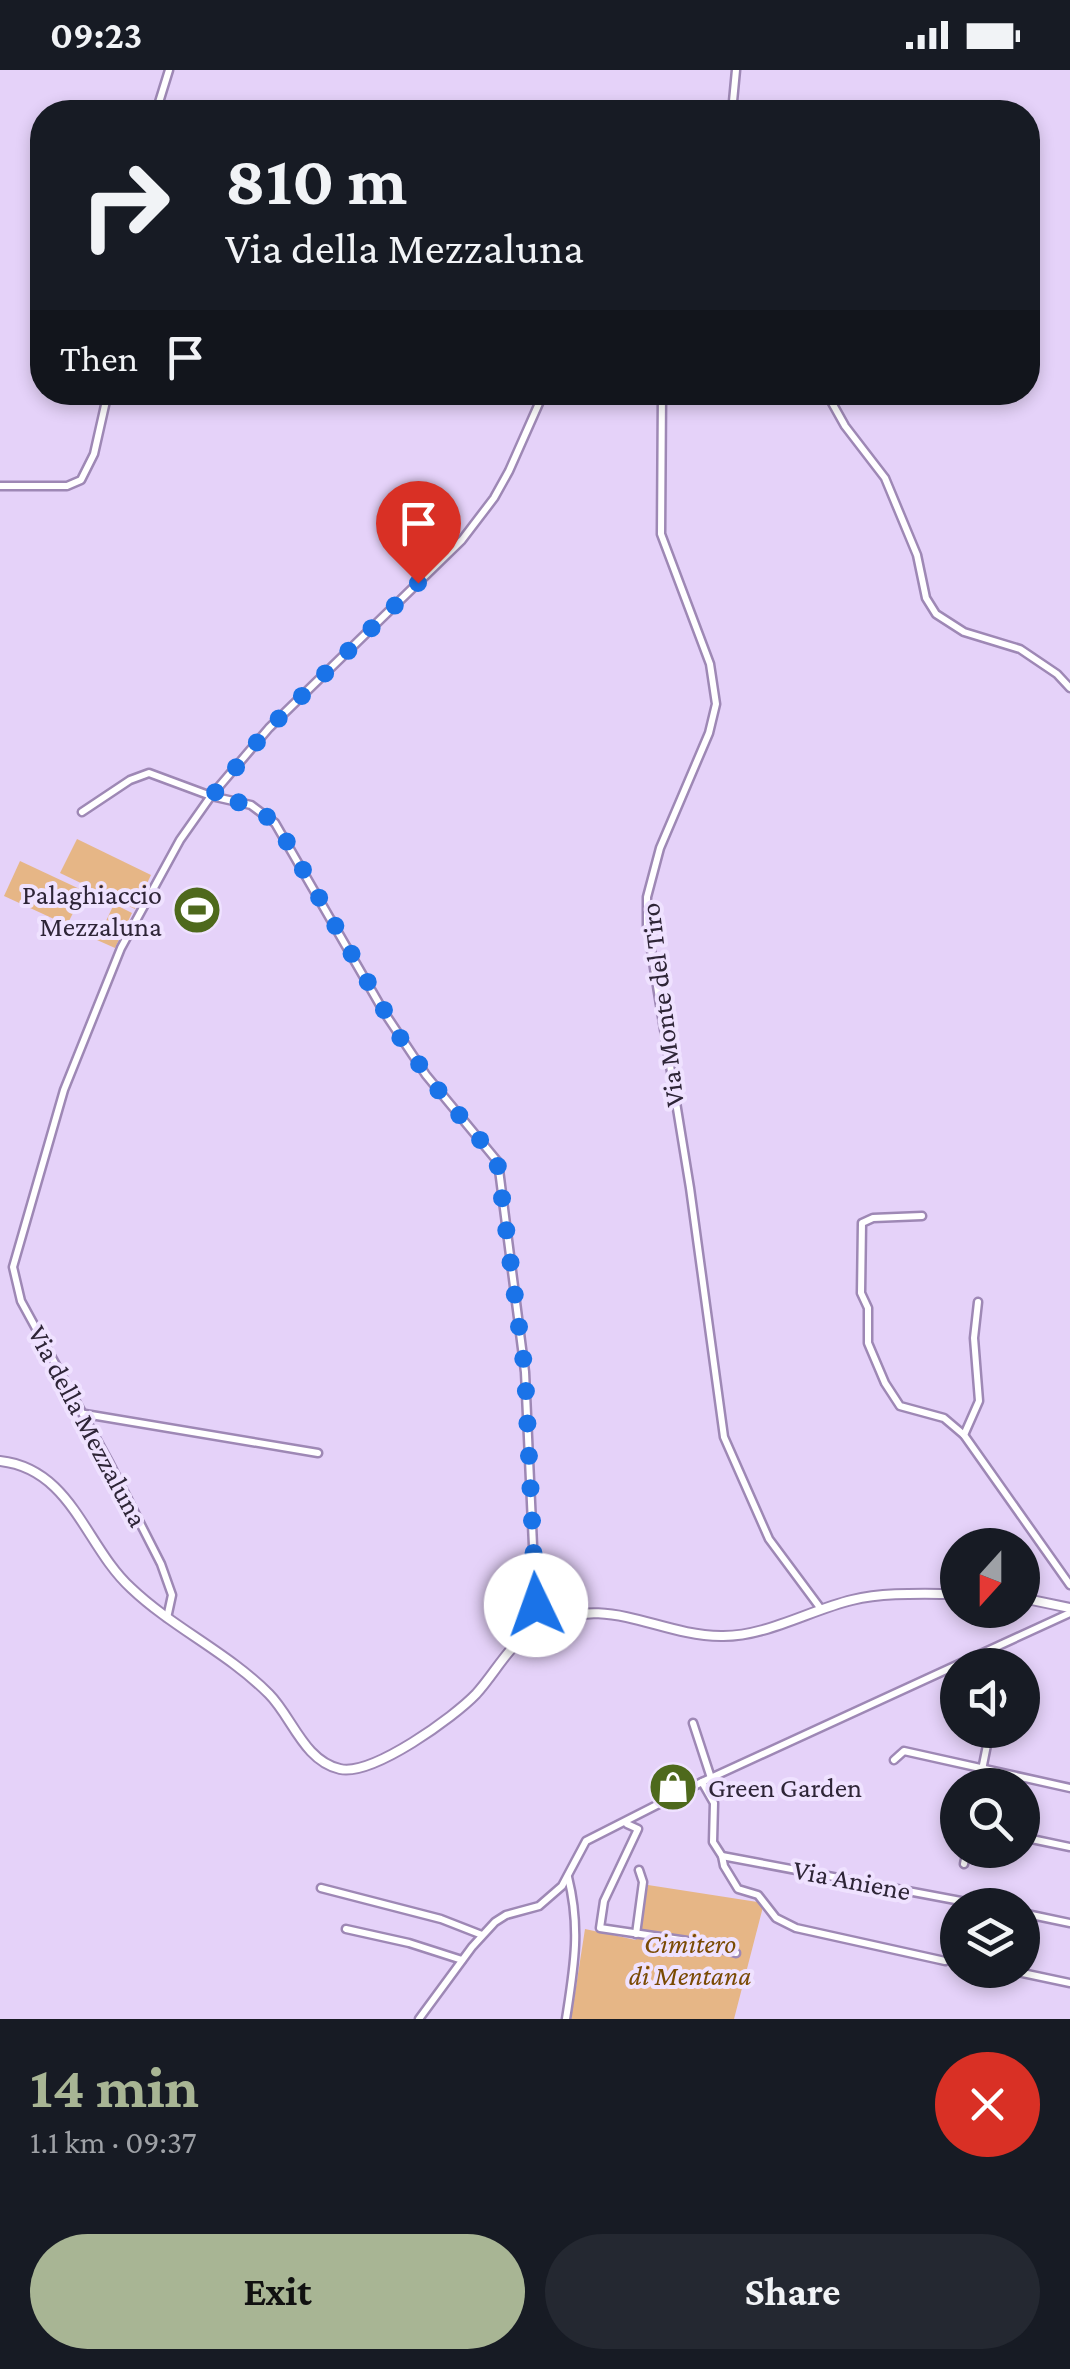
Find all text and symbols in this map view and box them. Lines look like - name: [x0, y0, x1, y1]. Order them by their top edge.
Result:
- text: 09:23: [50, 14, 142, 56]
- icon: right: [60, 140, 190, 270]
- text: 810 m: [225, 141, 407, 219]
- text: Via della Mezzaluna: [225, 223, 584, 273]
- icon: arrive: [158, 330, 213, 385]
- text: Then: [60, 337, 138, 379]
- pin: [376, 481, 461, 584]
- icon: arrive: [391, 496, 446, 551]
- place label: Palaghiaccio Mezzaluna: [22, 879, 162, 942]
- sports icon: Palaghiaccio Mezzaluna: [171, 884, 223, 936]
- street label: Via Monte del Tiro: [634, 901, 690, 1109]
- street label: Via della Mezzaluna: [22, 1320, 154, 1532]
- north arrow: [940, 1528, 1040, 1628]
- map controls: [940, 1528, 1040, 1988]
- position arrow: [484, 1553, 588, 1657]
- button: sound: [940, 1648, 1040, 1748]
- shop icon: Green Garden: [647, 1761, 699, 1813]
- button: search: [940, 1768, 1040, 1868]
- place label: Green Garden: [708, 1772, 862, 1803]
- street label: Via Aniene: [791, 1853, 913, 1907]
- button: layers: [940, 1888, 1040, 1988]
- park label: Cimitero di Mentana: [629, 1928, 751, 1991]
- button: close: [935, 2052, 1040, 2157]
- text: 14 min: [30, 2053, 199, 2120]
- text: 1.1 km · 09:37: [30, 2124, 197, 2160]
- button: Exit: [30, 2234, 525, 2349]
- button: Share: [545, 2234, 1040, 2349]

